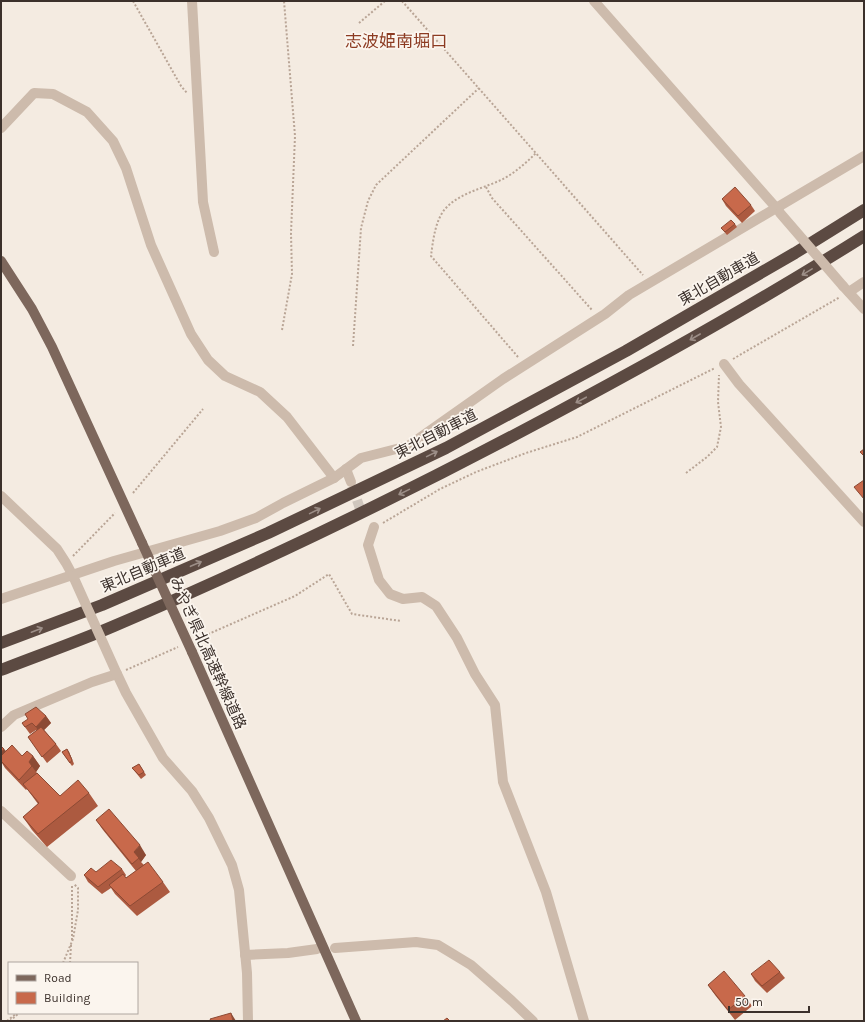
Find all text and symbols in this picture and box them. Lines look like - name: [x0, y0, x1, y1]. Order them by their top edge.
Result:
- district label: 志波姫南堀口: [345, 31, 447, 51]
- street label: 東北自動車道: [676, 249, 762, 309]
- one-way arrow: [802, 268, 813, 276]
- one-way arrow: [689, 333, 701, 341]
- one-way arrow: [575, 397, 587, 404]
- street label: 東北自動車道: [392, 406, 480, 462]
- one-way arrow: [426, 450, 438, 457]
- one-way arrow: [398, 489, 410, 496]
- one-way arrow: [309, 507, 321, 514]
- street label: 東北自動車道: [98, 544, 188, 596]
- one-way arrow: [190, 560, 202, 567]
- street label: みやぎ県北高速幹線道路: [166, 574, 250, 732]
- one-way arrow: [31, 625, 43, 633]
- legend: [8, 962, 138, 1014]
- text: Road: [44, 971, 72, 985]
- scale bar: [729, 988, 809, 1014]
- text: Building: [44, 991, 91, 1005]
- text: 50 m: [735, 995, 763, 1009]

